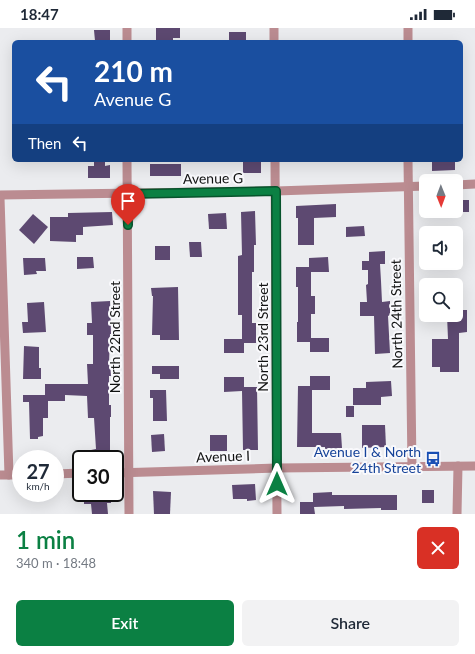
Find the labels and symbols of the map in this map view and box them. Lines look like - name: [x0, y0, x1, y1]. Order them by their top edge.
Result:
- street label: Avenue G: [183, 169, 243, 187]
- north arrow: [419, 174, 463, 218]
- pin: [111, 184, 145, 225]
- street label: North 24th Street: [387, 259, 405, 369]
- street label: North 22nd Street: [106, 281, 123, 393]
- street label: North 23rd Street: [254, 282, 271, 392]
- place label: Avenue I & North 24th Street: [314, 443, 421, 476]
- street label: Avenue I: [196, 447, 250, 465]
- speed limit sign: 30: [72, 450, 124, 502]
- bus stop icon: Avenue I & North 24th Street: [424, 450, 442, 468]
- position arrow: [256, 463, 298, 505]

